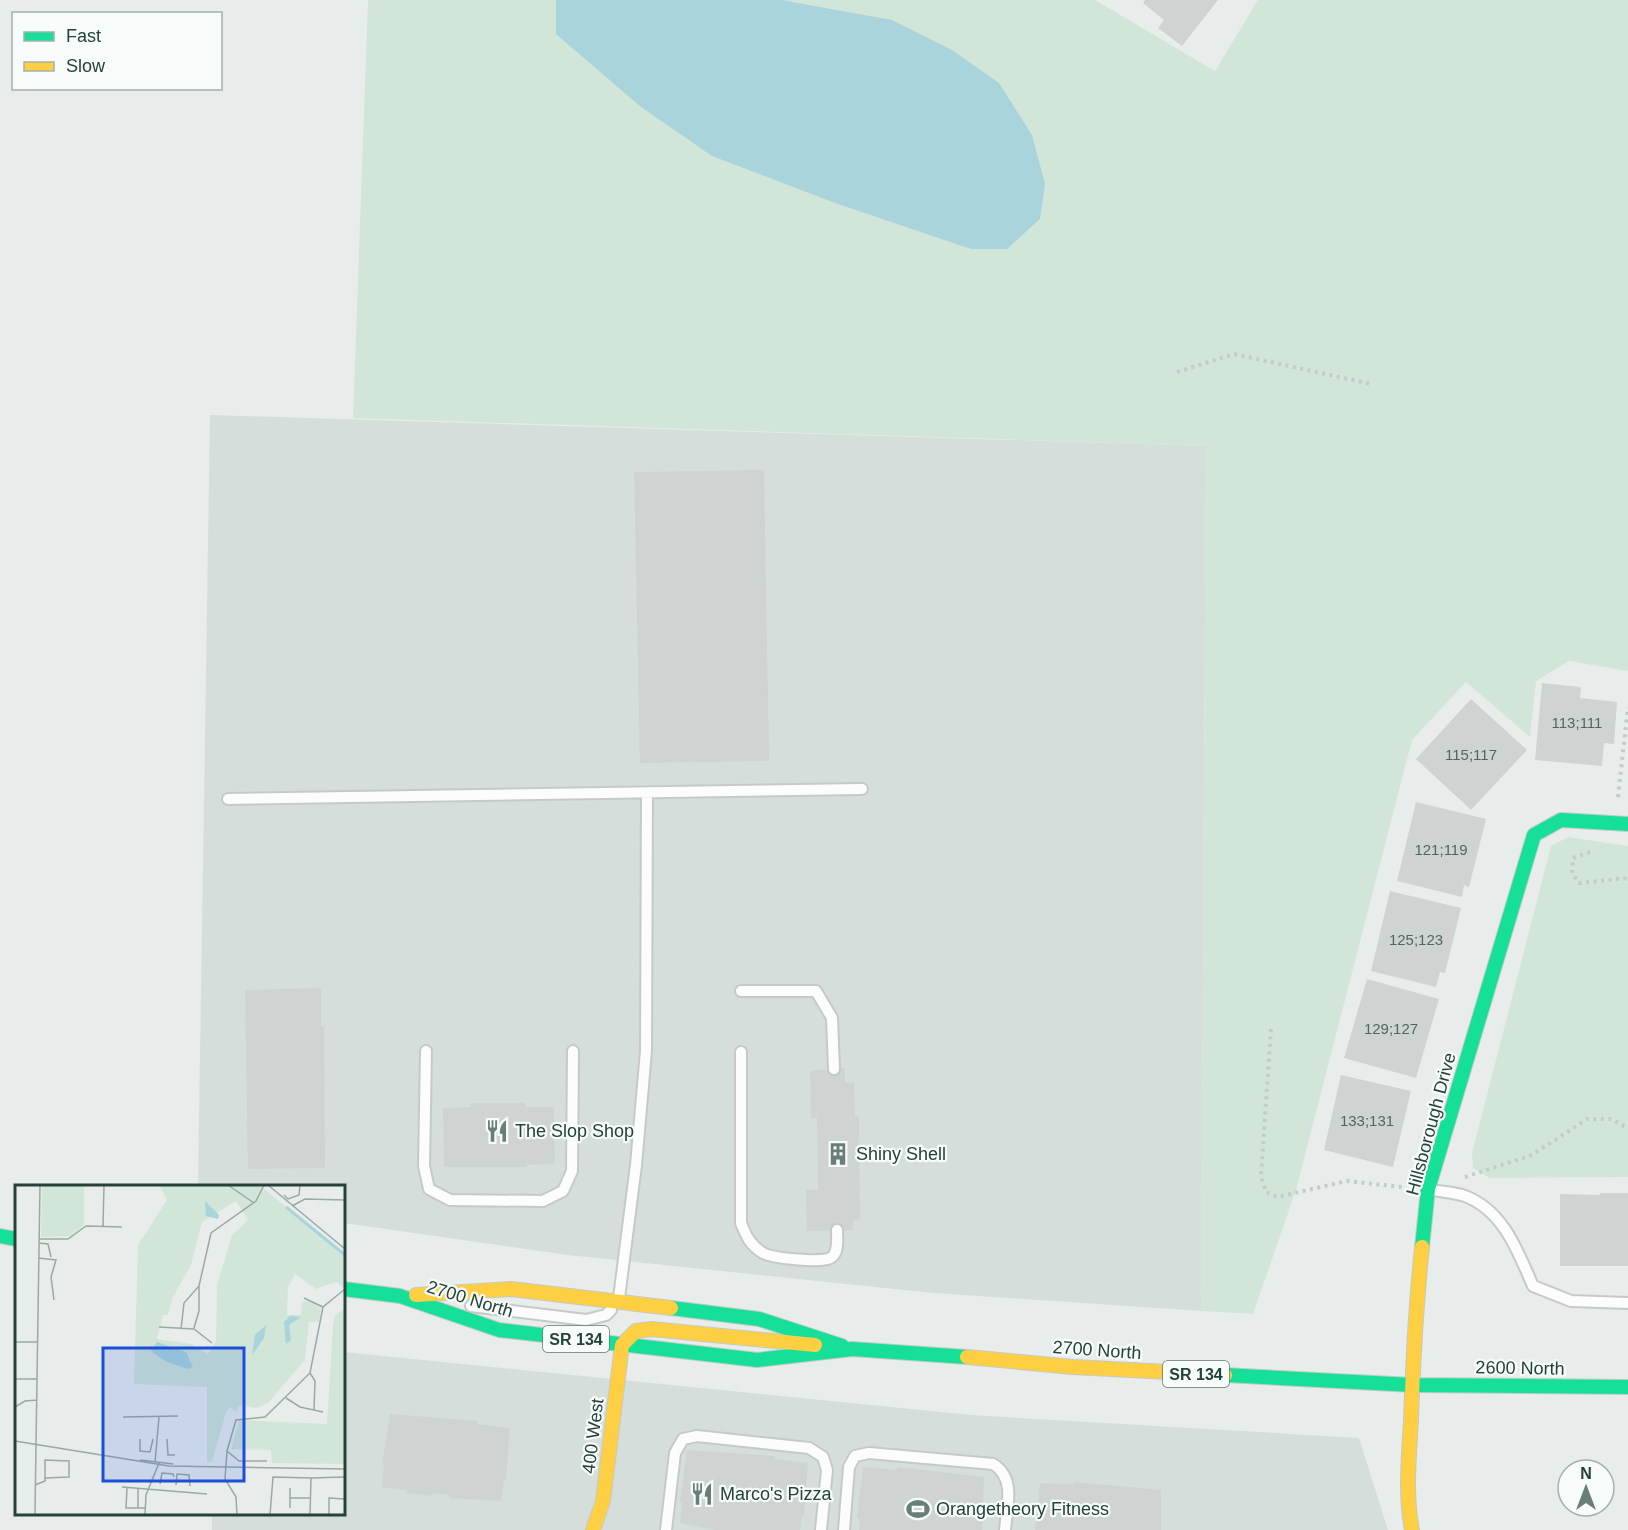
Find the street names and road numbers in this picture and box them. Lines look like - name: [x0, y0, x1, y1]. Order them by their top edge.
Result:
- street label: Hillsborough Drive: [1402, 1050, 1460, 1198]
- street label: 2700 North: [424, 1276, 516, 1322]
- road number: SR 134: [543, 1326, 609, 1352]
- street label: 2700 North: [1052, 1337, 1142, 1363]
- street label: 2600 North: [1475, 1357, 1565, 1379]
- road number: SR 134: [1163, 1361, 1229, 1387]
- street label: 400 West: [578, 1397, 608, 1475]

